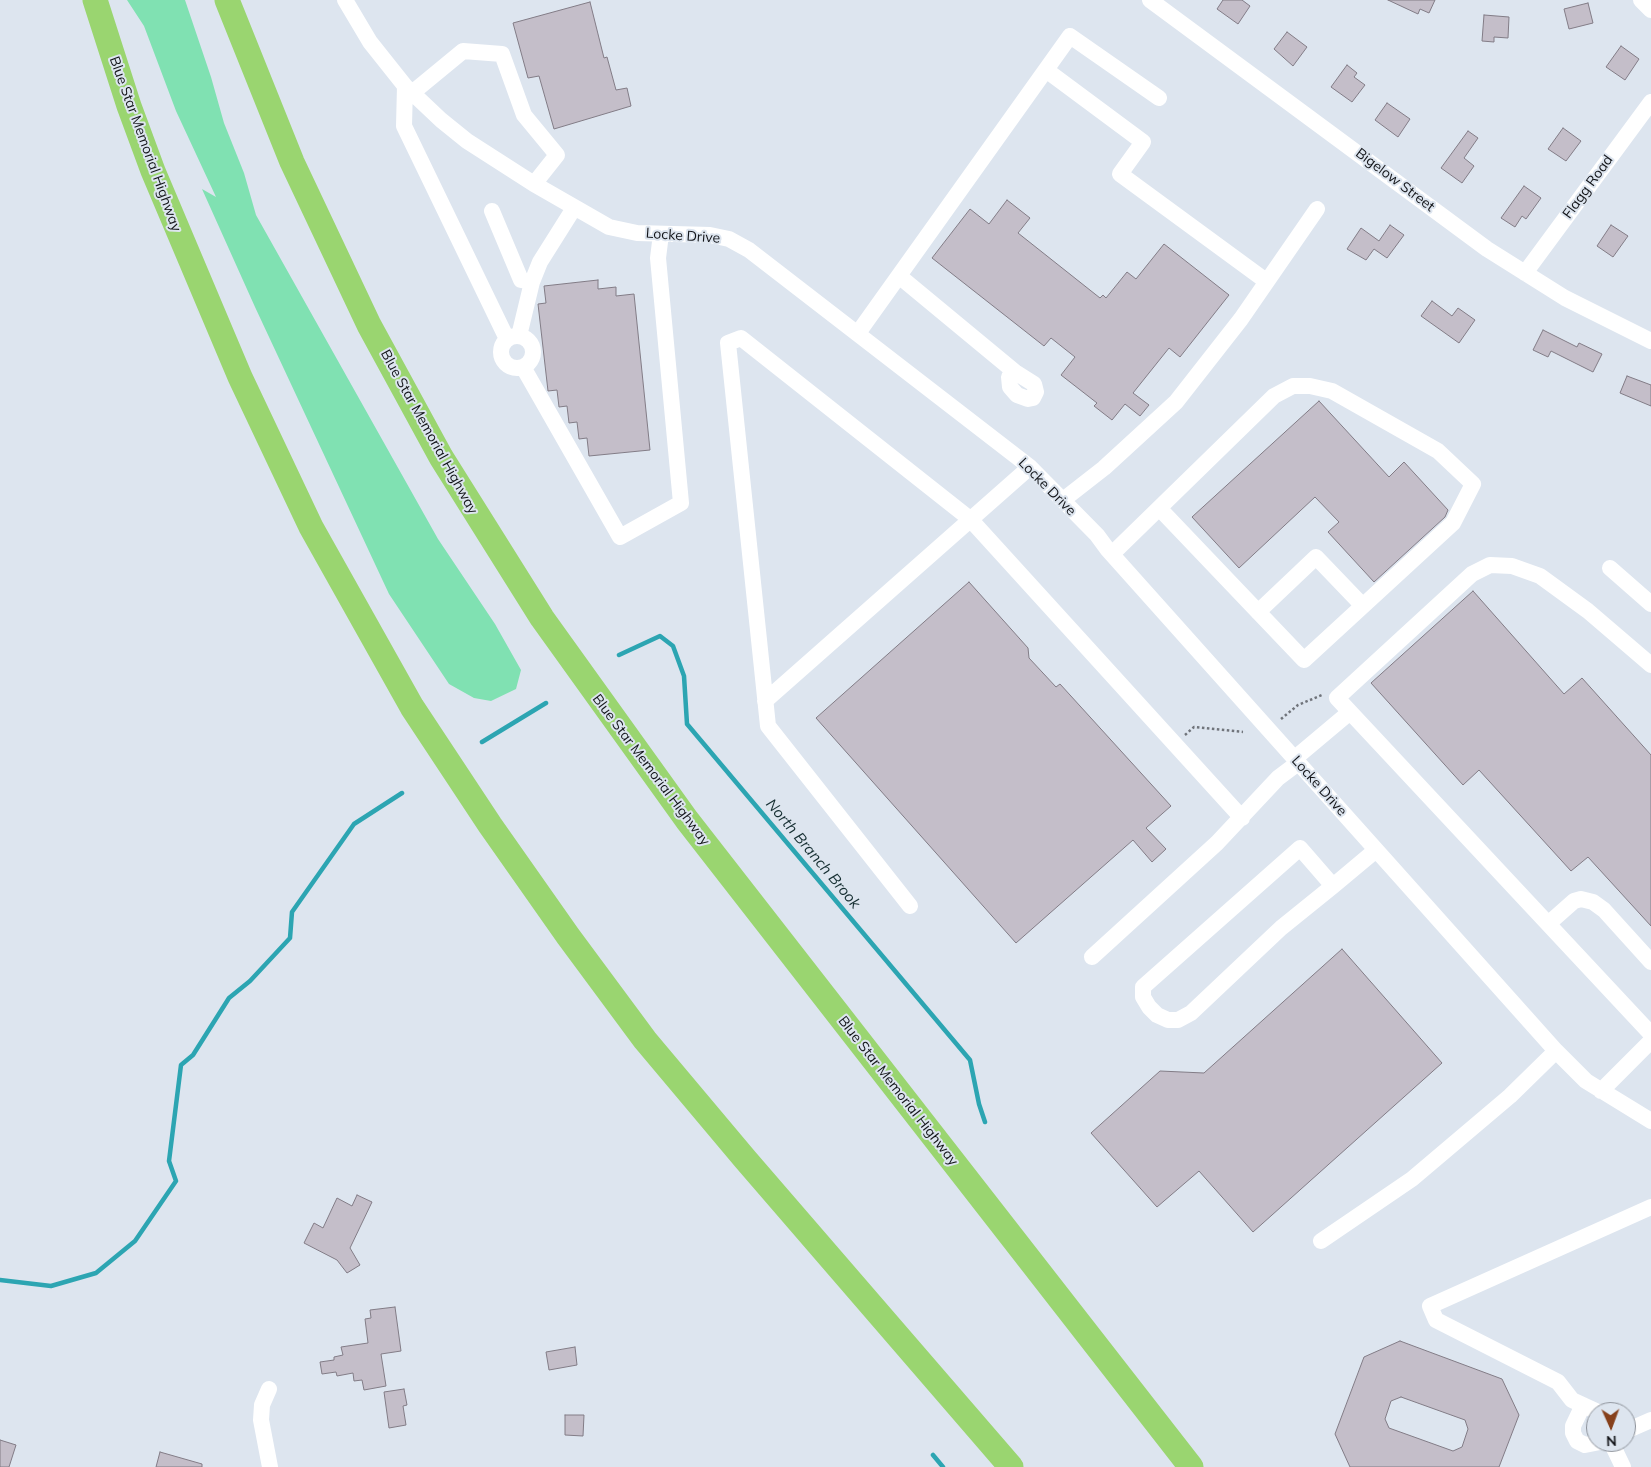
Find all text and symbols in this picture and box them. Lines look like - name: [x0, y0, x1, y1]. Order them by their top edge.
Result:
- street label: Blue Star Memorial Highway: [105, 54, 185, 234]
- street label: Bigelow Street: [1352, 145, 1438, 215]
- street label: Flagg Road: [1559, 152, 1617, 222]
- street label: Locke Drive: [645, 225, 721, 247]
- street label: Blue Star Memorial Highway: [377, 347, 481, 517]
- street label: Locke Drive: [1015, 455, 1079, 519]
- street label: Blue Star Memorial Highway: [589, 691, 713, 849]
- street label: Locke Drive: [1288, 753, 1350, 819]
- water label: North Branch Brook: [762, 796, 864, 912]
- street label: Blue Star Memorial Highway: [834, 1013, 962, 1169]
- north arrow: [1586, 1402, 1636, 1452]
- text: N: [1606, 1432, 1617, 1450]

